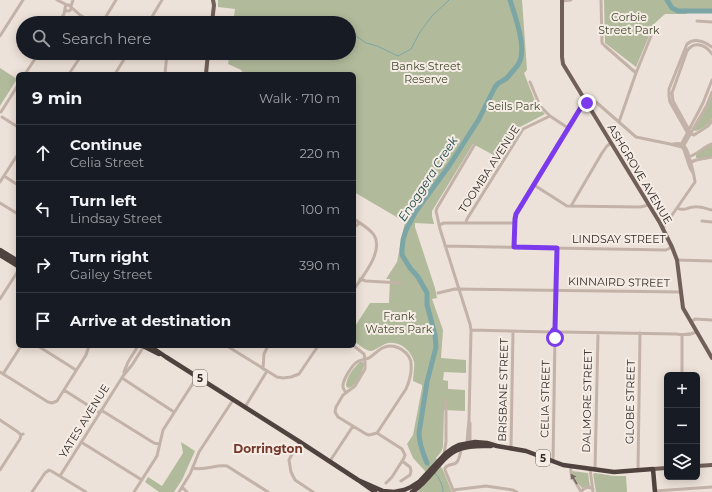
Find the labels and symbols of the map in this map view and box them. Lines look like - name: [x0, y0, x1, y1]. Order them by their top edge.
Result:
- park label: Corbie Street Park: [598, 10, 660, 37]
- park label: Banks Street Reserve: [391, 59, 462, 86]
- route end: [578, 94, 596, 112]
- park label: Seils Park: [488, 99, 541, 113]
- street label: ASHGROVE AVENUE: [605, 121, 675, 227]
- street label: TOOMBA AVENUE: [455, 123, 523, 215]
- water label: Enoggera Creek: [395, 133, 461, 224]
- street label: LINDSAY STREET: [572, 232, 667, 246]
- street label: KINNAIRD STREET: [568, 274, 671, 290]
- park label: Frank Waters Park: [366, 309, 433, 336]
- route start: [546, 329, 564, 347]
- street label: BRISBANE STREET: [495, 337, 511, 442]
- street label: DALMORE STREET: [579, 349, 595, 453]
- street label: CELIA STREET: [537, 359, 553, 438]
- street label: GLOBE STREET: [622, 359, 638, 444]
- road number: 5: [193, 370, 207, 386]
- street label: YATES AVENUE: [56, 381, 112, 461]
- district label: Dorrington: [233, 441, 303, 456]
- road number: 5: [536, 450, 550, 466]
- one-way arrow: [570, 474, 578, 485]

